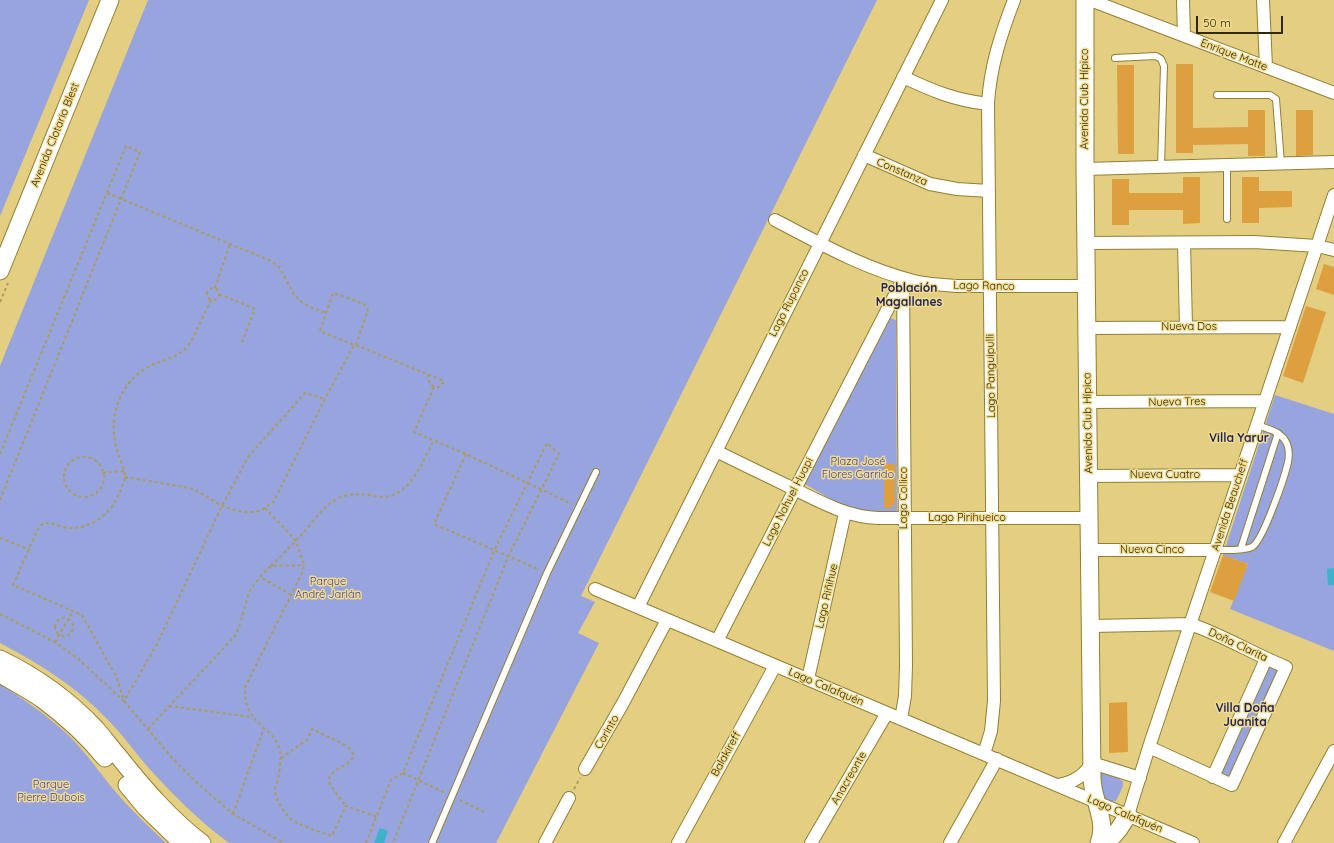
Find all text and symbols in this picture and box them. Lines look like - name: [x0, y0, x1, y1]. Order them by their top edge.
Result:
- scale bar: [1198, 8, 1285, 34]
- text: 50 m: [1203, 15, 1231, 30]
- street label: Enrique Matte: [1199, 36, 1269, 74]
- street label: Avenida Club Hípico: [1078, 48, 1092, 150]
- street label: Avenida Clotario Blest: [28, 81, 82, 189]
- street label: Constanza: [875, 155, 929, 189]
- street label: Lago Rupanco: [766, 267, 812, 339]
- street label: Lago Ranco: [953, 279, 1015, 293]
- district label: Población Magallanes: [876, 281, 942, 309]
- street label: Nueva Dos: [1161, 320, 1217, 334]
- street label: Lago Panguipulli: [984, 334, 998, 418]
- street label: Avenida Club Hípico: [1081, 372, 1095, 474]
- street label: Nueva Tres: [1148, 395, 1206, 409]
- district label: Villa Yarur: [1209, 431, 1269, 445]
- park label: Plaza José Flores Garrido: [822, 455, 894, 481]
- street label: Lago Nahuel Huapi: [760, 456, 816, 548]
- street label: Avenida Beaucheff: [1209, 457, 1251, 553]
- street label: Lago Collico: [897, 467, 911, 529]
- street label: Nueva Cuatro: [1130, 468, 1200, 482]
- street label: Lago Pirihueico: [928, 511, 1006, 525]
- street label: Nueva Cinco: [1120, 543, 1184, 557]
- street label: Lago Riñihue: [813, 562, 841, 630]
- park label: Parque André Jarlán: [295, 575, 361, 601]
- street label: Doña Clarita: [1206, 625, 1270, 665]
- street label: Lago Calafquén: [786, 665, 866, 709]
- district label: Villa Doña Juanita: [1215, 701, 1275, 729]
- street label: Corinto: [592, 713, 622, 751]
- street label: Balakireff: [708, 729, 744, 779]
- street label: Anacreonte: [829, 749, 869, 807]
- park label: Parque Pierre Dubois: [17, 778, 85, 804]
- street label: Lago Calafquén: [1085, 792, 1165, 836]

